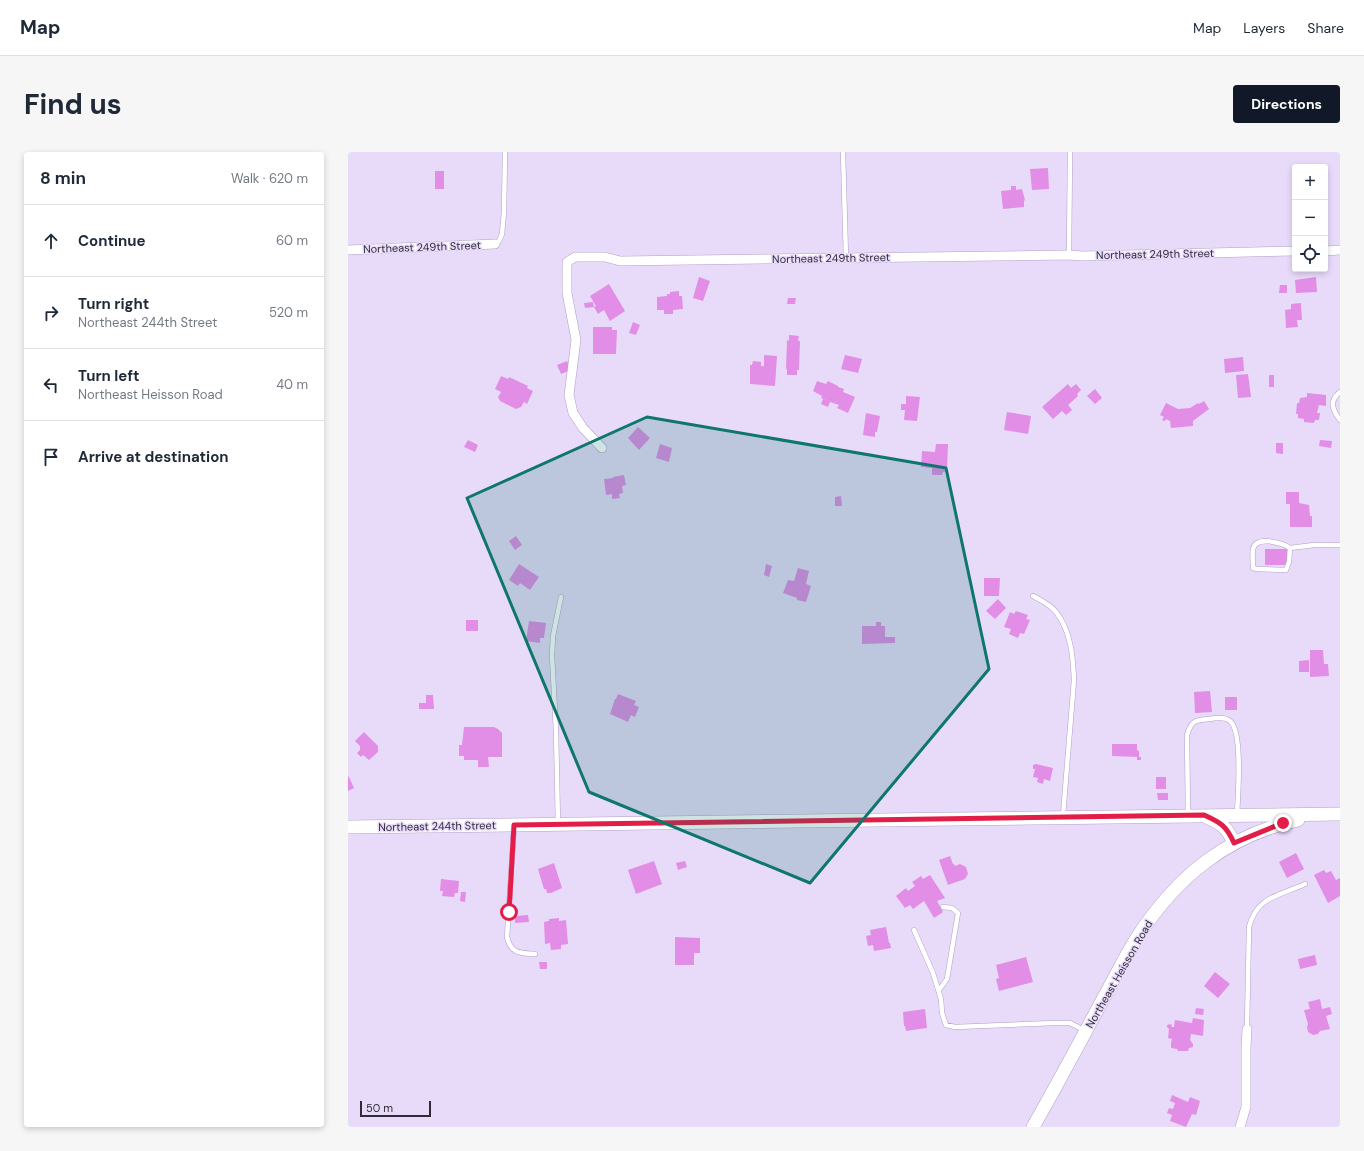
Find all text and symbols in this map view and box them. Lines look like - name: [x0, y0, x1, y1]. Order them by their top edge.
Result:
- text: Map: [20, 15, 60, 40]
- text: Map: [1193, 19, 1221, 37]
- text: Layers: [1243, 19, 1285, 37]
- text: Share: [1307, 19, 1344, 37]
- button: Directions: [1233, 85, 1340, 123]
- text: Find us: [24, 86, 122, 123]
- map controls: [1292, 164, 1328, 272]
- button: +: [1292, 164, 1328, 200]
- text: 8 min: [40, 167, 86, 189]
- text: Walk · 620 m: [231, 170, 308, 187]
- button: −: [1292, 200, 1328, 236]
- icon: ahead: [40, 230, 62, 252]
- text: Continue: [78, 231, 146, 251]
- text: 60 m: [276, 232, 308, 249]
- button: locate: [1292, 236, 1328, 272]
- street label: Northeast 249th Street: [363, 238, 481, 256]
- street label: Northeast 249th Street: [1096, 246, 1214, 262]
- street label: Northeast 249th Street: [772, 250, 890, 266]
- text: Turn right: [78, 294, 149, 314]
- icon: right: [40, 302, 62, 324]
- text: 520 m: [269, 304, 308, 321]
- text: Northeast 244th Street: [78, 314, 217, 331]
- text: Turn left: [78, 366, 139, 386]
- icon: left: [40, 374, 62, 396]
- text: 40 m: [276, 376, 308, 393]
- text: Northeast Heisson Road: [78, 386, 223, 403]
- icon: arrive: [40, 446, 62, 468]
- text: Arrive at destination: [78, 447, 229, 467]
- route end: [1274, 814, 1292, 832]
- street label: Northeast 244th Street: [378, 818, 496, 834]
- route start: [500, 903, 518, 921]
- street label: Northeast Heisson Road: [1082, 917, 1156, 1030]
- scale bar: [360, 1099, 431, 1118]
- text: 50 m: [366, 1101, 393, 1115]

